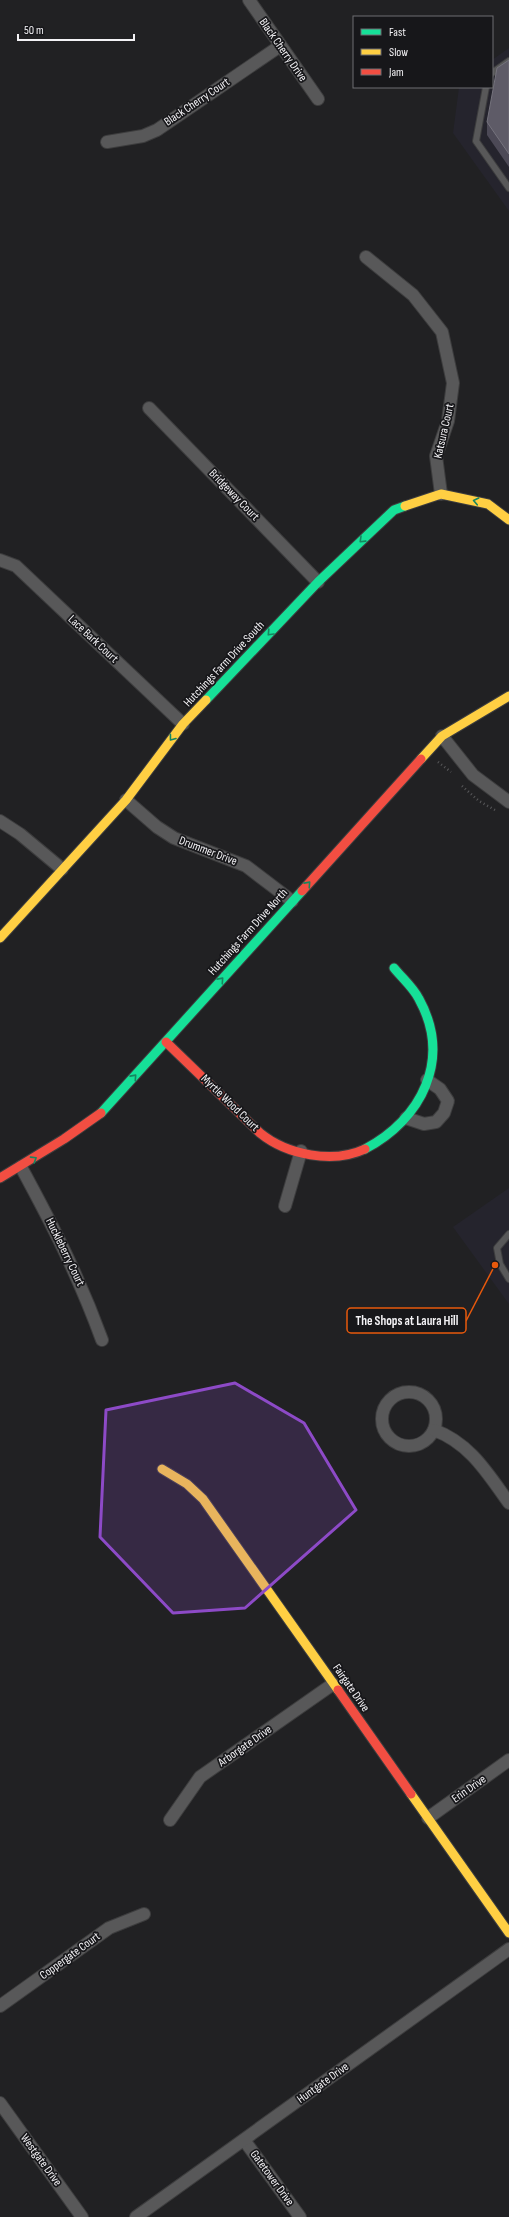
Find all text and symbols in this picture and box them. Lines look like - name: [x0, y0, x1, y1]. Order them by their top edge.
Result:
- street label: Black Cherry Drive: [256, 15, 310, 85]
- scale bar: [18, 16, 134, 42]
- legend: [353, 16, 493, 88]
- text: 50 m: [24, 23, 44, 38]
- text: Fast: [389, 25, 406, 40]
- text: Slow: [389, 45, 408, 60]
- text: Jam: [388, 65, 404, 80]
- street label: Black Cherry Court: [161, 74, 233, 129]
- street label: Katsura Court: [430, 402, 458, 460]
- street label: Bridgeway Court: [206, 466, 263, 524]
- one-way arrow: [473, 498, 479, 506]
- one-way arrow: [359, 536, 366, 543]
- street label: Lace Bark Court: [65, 612, 122, 666]
- street label: Hutchings Farm Drive South: [180, 618, 268, 710]
- one-way arrow: [267, 628, 275, 636]
- one-way arrow: [170, 734, 177, 741]
- street label: Drummer Drive: [177, 833, 239, 869]
- one-way arrow: [303, 881, 310, 888]
- street label: Hutchings Farm Drive North: [205, 886, 291, 978]
- one-way arrow: [216, 977, 223, 985]
- street label: Myrtle Wood Court: [198, 1071, 263, 1135]
- one-way arrow: [129, 1074, 136, 1082]
- one-way arrow: [30, 1156, 37, 1163]
- street label: Huckleberry Court: [42, 1216, 88, 1289]
- callout: The Shops at Laura Hill: [347, 1308, 466, 1333]
- text: The Shops at Laura Hill: [356, 1313, 459, 1329]
- street label: Fairgate Drive: [329, 1661, 373, 1715]
- street label: Arborgate Drive: [214, 1722, 275, 1771]
- street label: Erin Drive: [449, 1772, 489, 1806]
- street label: Coppergate Court: [37, 1929, 103, 1983]
- street label: Huntgate Drive: [294, 2059, 352, 2107]
- street label: Westgate Drive: [17, 2131, 65, 2189]
- street label: Gatetower Drive: [247, 2147, 297, 2209]

